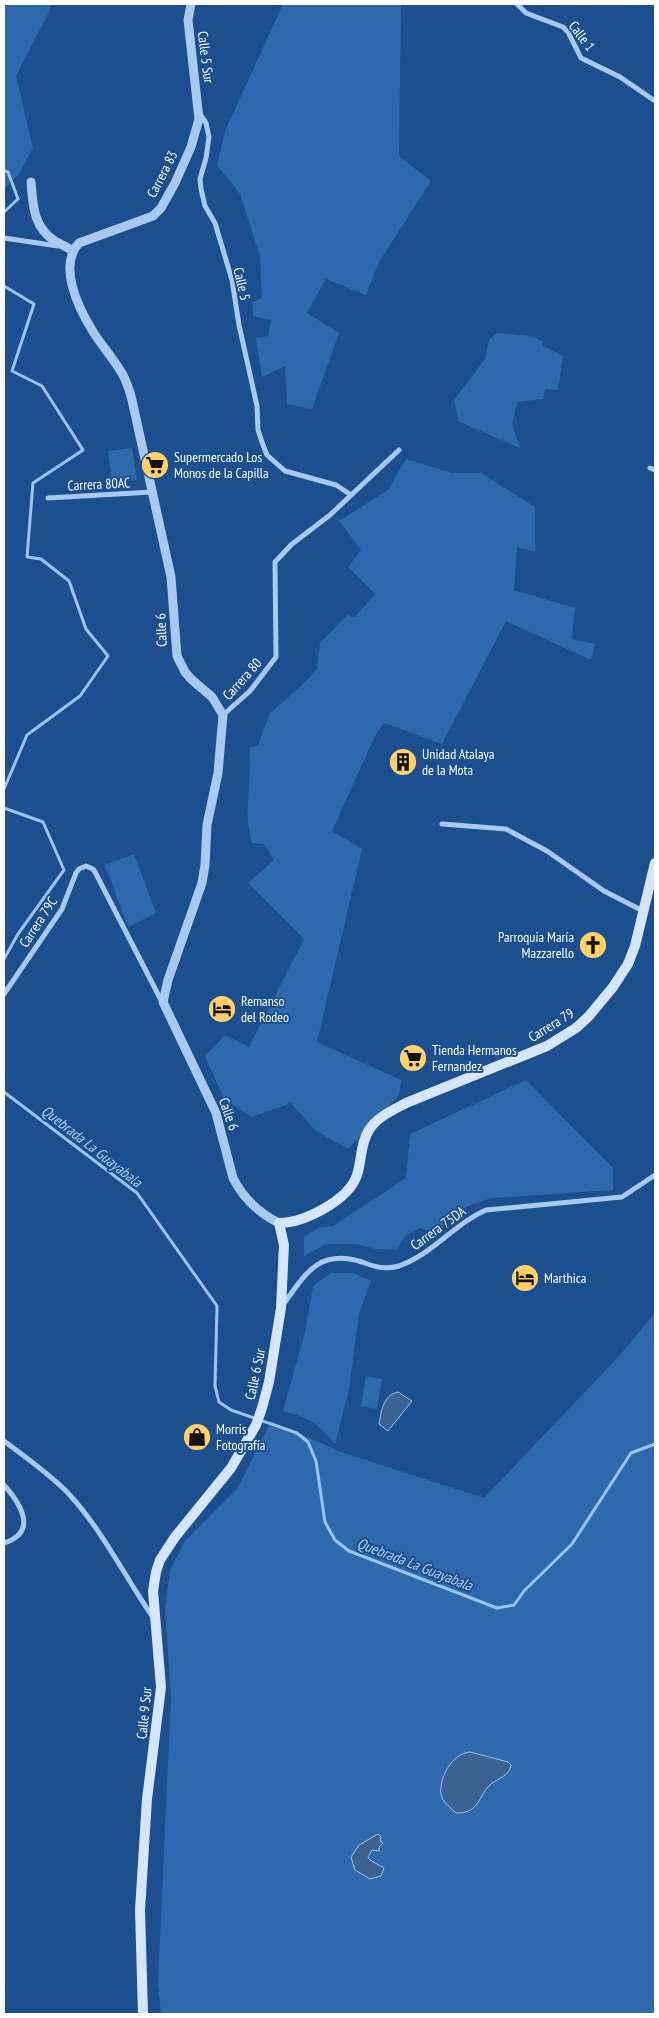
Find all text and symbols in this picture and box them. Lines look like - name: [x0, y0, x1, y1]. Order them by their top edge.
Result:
- street label: Calle 1: [565, 17, 599, 55]
- street label: Calle 5 Sur: [194, 30, 218, 84]
- street label: Carrera 83: [143, 148, 181, 200]
- street label: Calle 5: [229, 266, 255, 302]
- place label: Supermercado Los Monos de la Capilla: [174, 448, 269, 482]
- supermarket icon: Supermercado Los Monos de la Capilla: [140, 450, 170, 480]
- street label: Carrera 80AC: [67, 473, 132, 495]
- street label: Calle 6: [151, 613, 171, 647]
- street label: Carrera 80: [218, 654, 266, 704]
- place label: Unidad Atalaya de la Mota: [422, 745, 494, 779]
- building icon: Unidad Atalaya de la Mota: [388, 747, 418, 777]
- street label: Carrera 79C: [15, 893, 61, 951]
- place label: Parroquia María Mazzarello: [498, 928, 574, 962]
- church icon: Parroquia María Mazzarello: [578, 930, 608, 960]
- place label: Remanso del Rodeo: [241, 992, 289, 1026]
- hotel icon: Remanso del Rodeo: [207, 994, 237, 1024]
- street label: Carrera 79: [525, 1004, 577, 1046]
- place label: Tienda Hermanos Fernandez: [432, 1041, 517, 1075]
- supermarket icon: Tienda Hermanos Fernandez: [398, 1043, 428, 1073]
- street label: Calle 6: [215, 1095, 243, 1133]
- water label: Quebrada La Guayabala: [38, 1101, 147, 1192]
- street label: Carrera 75DA: [407, 1202, 469, 1254]
- hotel icon: Marthica: [510, 1263, 540, 1293]
- place label: Marthica: [544, 1269, 586, 1287]
- street label: Calle 6 Sur: [241, 1346, 269, 1401]
- place label: Morris Fotografía: [216, 1420, 265, 1454]
- shop icon: Morris Fotografía: [182, 1422, 212, 1452]
- water label: Quebrada La Guayabala: [355, 1533, 476, 1595]
- street label: Calle 9 Sur: [132, 1686, 156, 1740]

